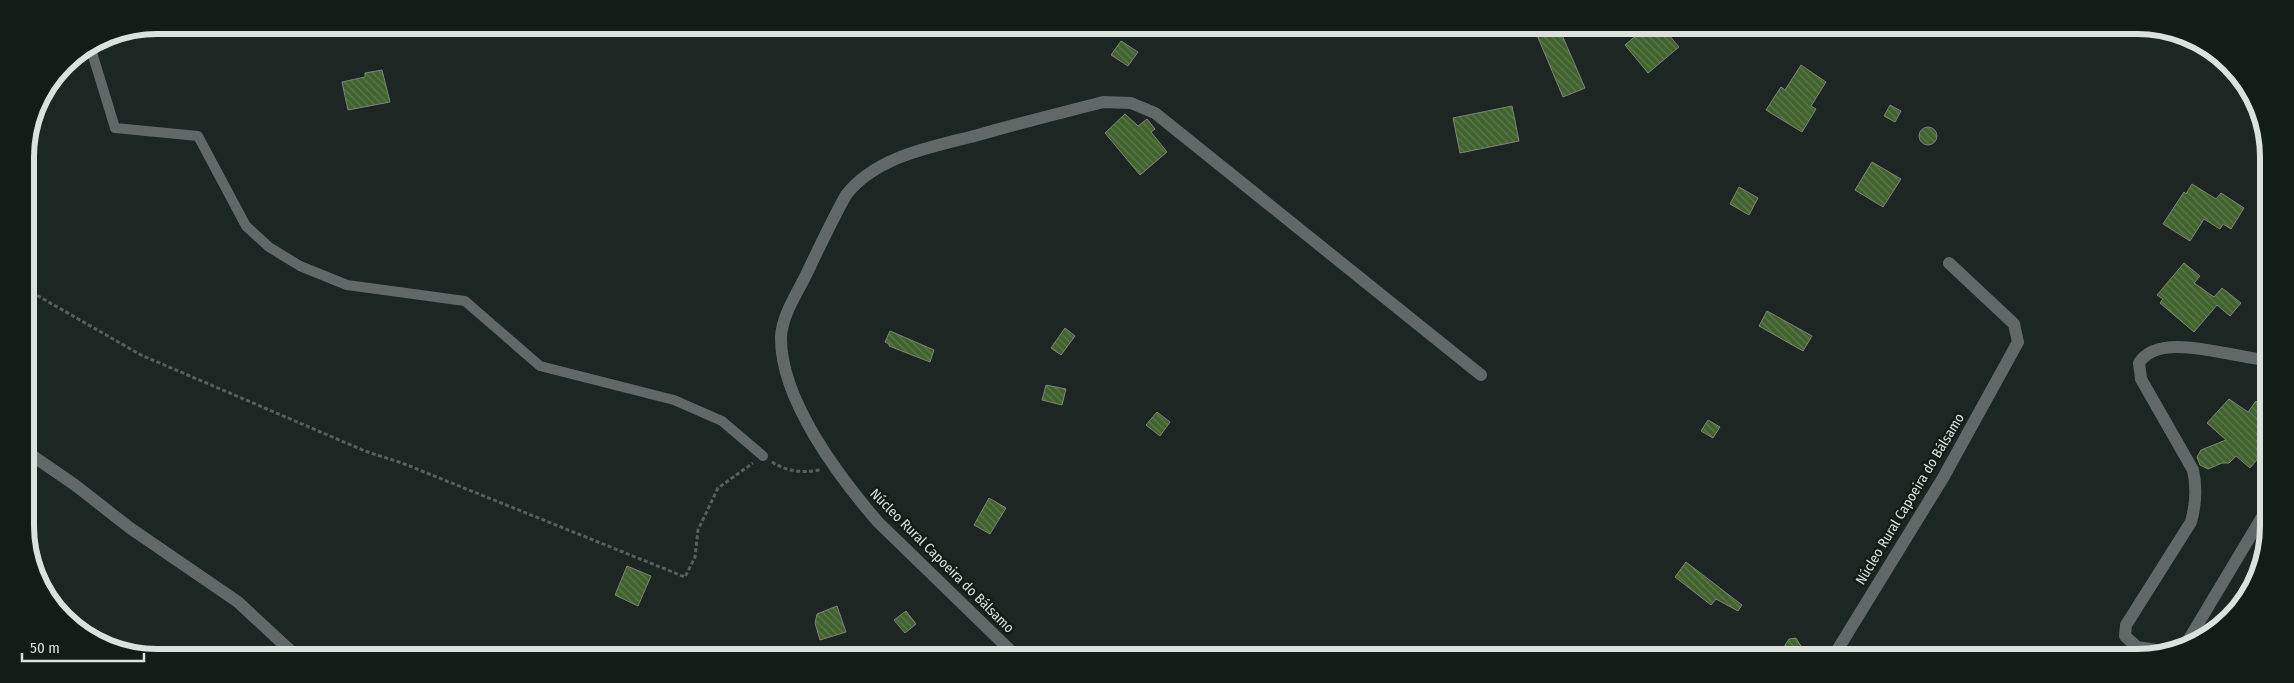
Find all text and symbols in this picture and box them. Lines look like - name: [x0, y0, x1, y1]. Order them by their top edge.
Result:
- street label: Núcleo Rural Capoeira do Bálsamo: [1852, 410, 1968, 588]
- street label: Núcleo Rural Capoeira do Bálsamo: [866, 485, 1018, 637]
- scale bar: [22, 630, 145, 662]
- text: 50 m: [30, 639, 60, 657]

